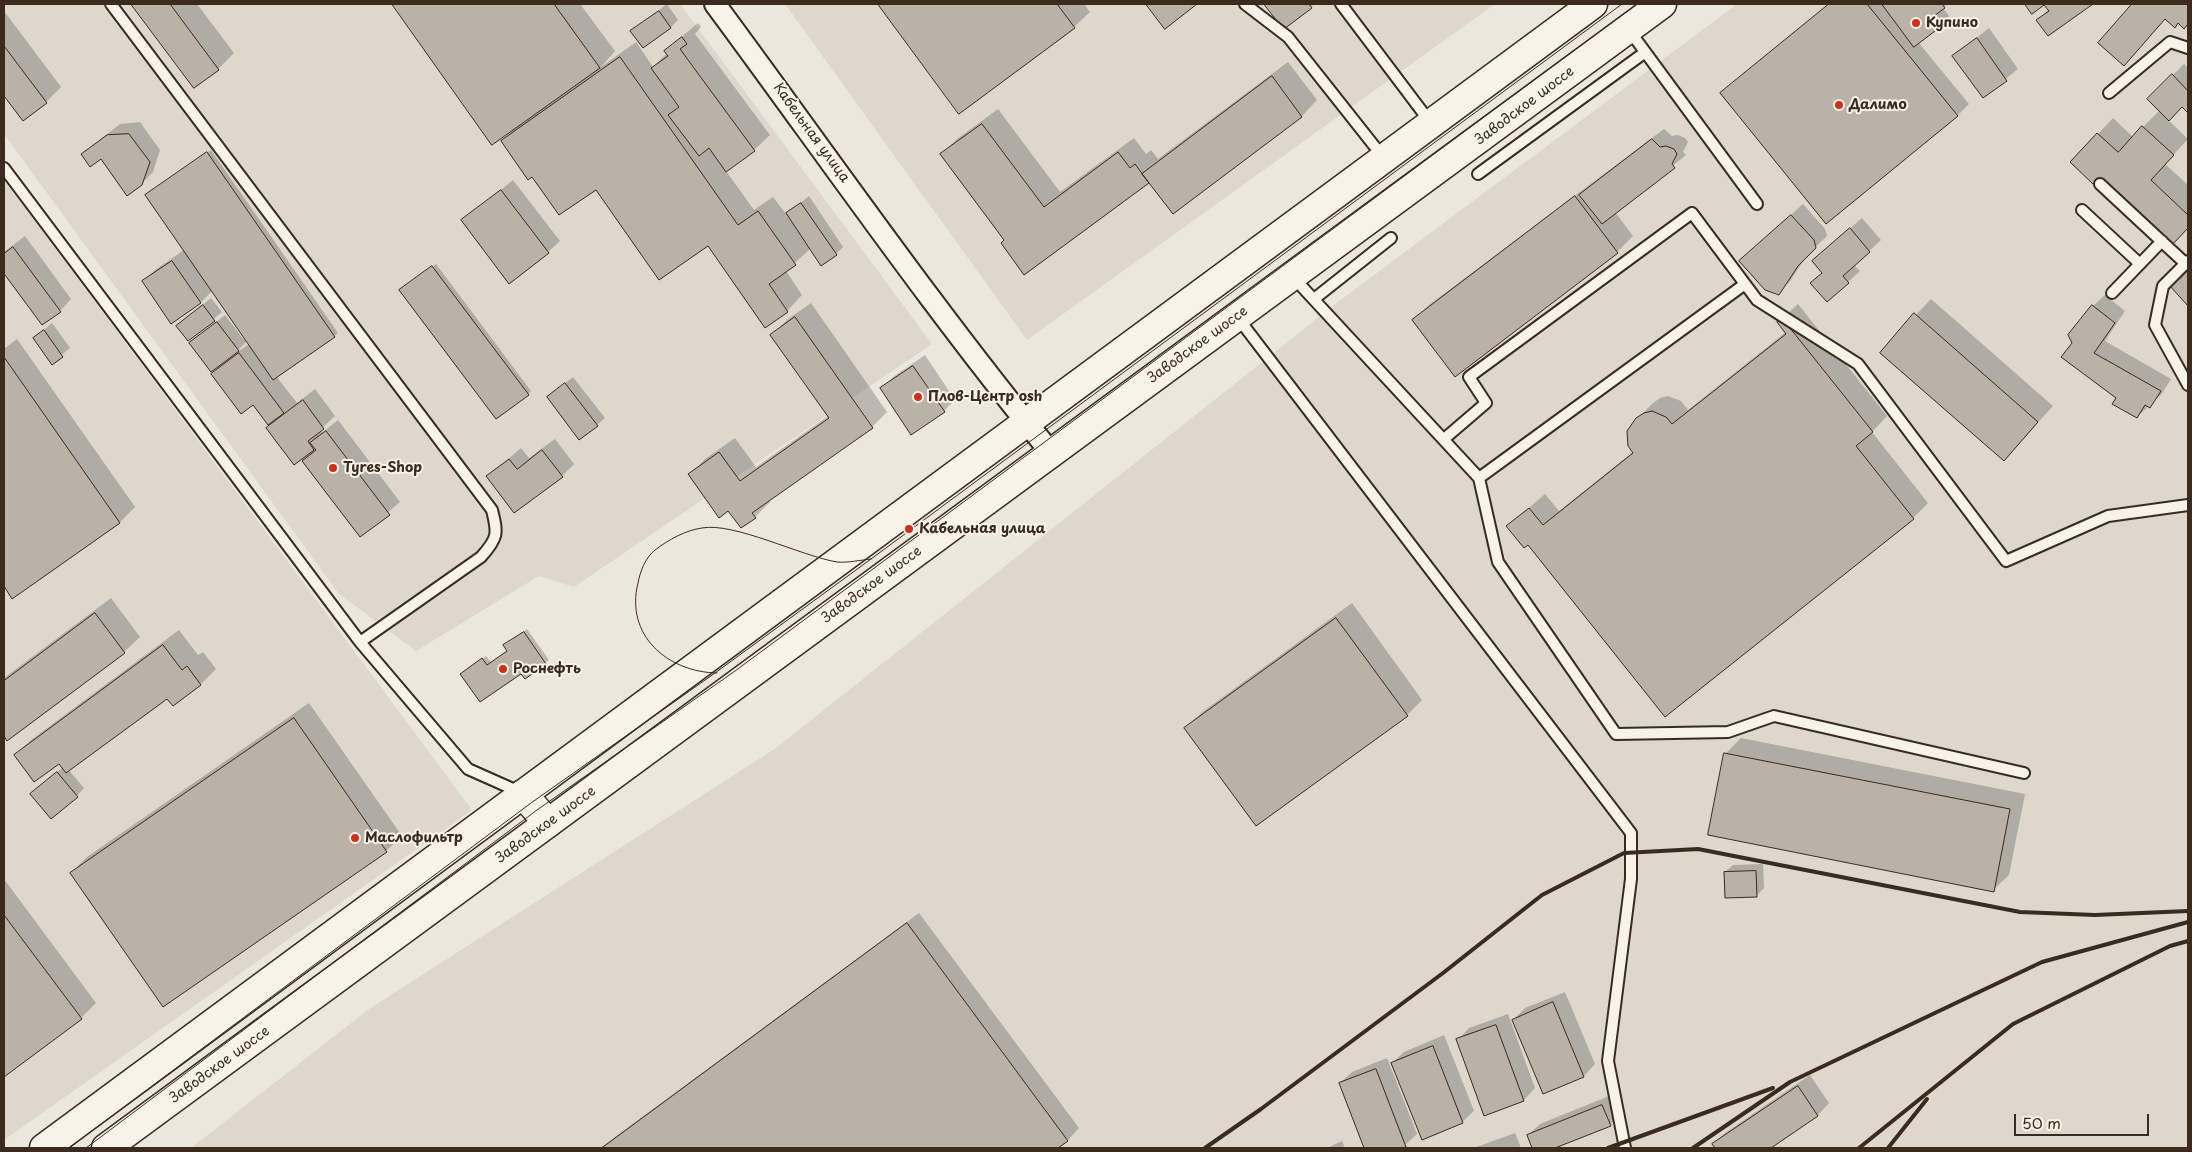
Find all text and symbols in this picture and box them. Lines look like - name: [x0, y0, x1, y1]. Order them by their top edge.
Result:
- place label: Купино: [1926, 15, 1978, 31]
- marker: Купино: [1910, 17, 1922, 29]
- street label: Заводское шоссе: [1472, 63, 1578, 149]
- street label: Кабельная улица: [769, 80, 853, 186]
- place label: Далимо: [1849, 97, 1907, 113]
- marker: Далимо: [1833, 99, 1845, 111]
- street label: Заводское шоссе: [1145, 303, 1251, 387]
- place label: Плов-Центр osh: [928, 389, 1042, 405]
- marker: Плов-Центр osh: [912, 391, 924, 403]
- place label: Tyres-Shop: [343, 460, 422, 476]
- marker: Tyres-Shop: [327, 462, 339, 474]
- place label: Кабельная улица: [919, 521, 1045, 537]
- marker: Кабельная улица: [903, 523, 915, 535]
- street label: Заводское шоссе: [819, 543, 925, 627]
- place label: Роснефть: [513, 661, 581, 677]
- marker: Роснефть: [497, 663, 509, 675]
- street label: Заводское шоссе: [493, 783, 599, 867]
- place label: Маслофильтр: [365, 830, 463, 846]
- marker: Маслофильтр: [349, 832, 361, 844]
- street label: Заводское шоссе: [167, 1023, 273, 1107]
- scale bar: [2017, 1104, 2152, 1136]
- text: 50 m: [2022, 1111, 2061, 1134]

